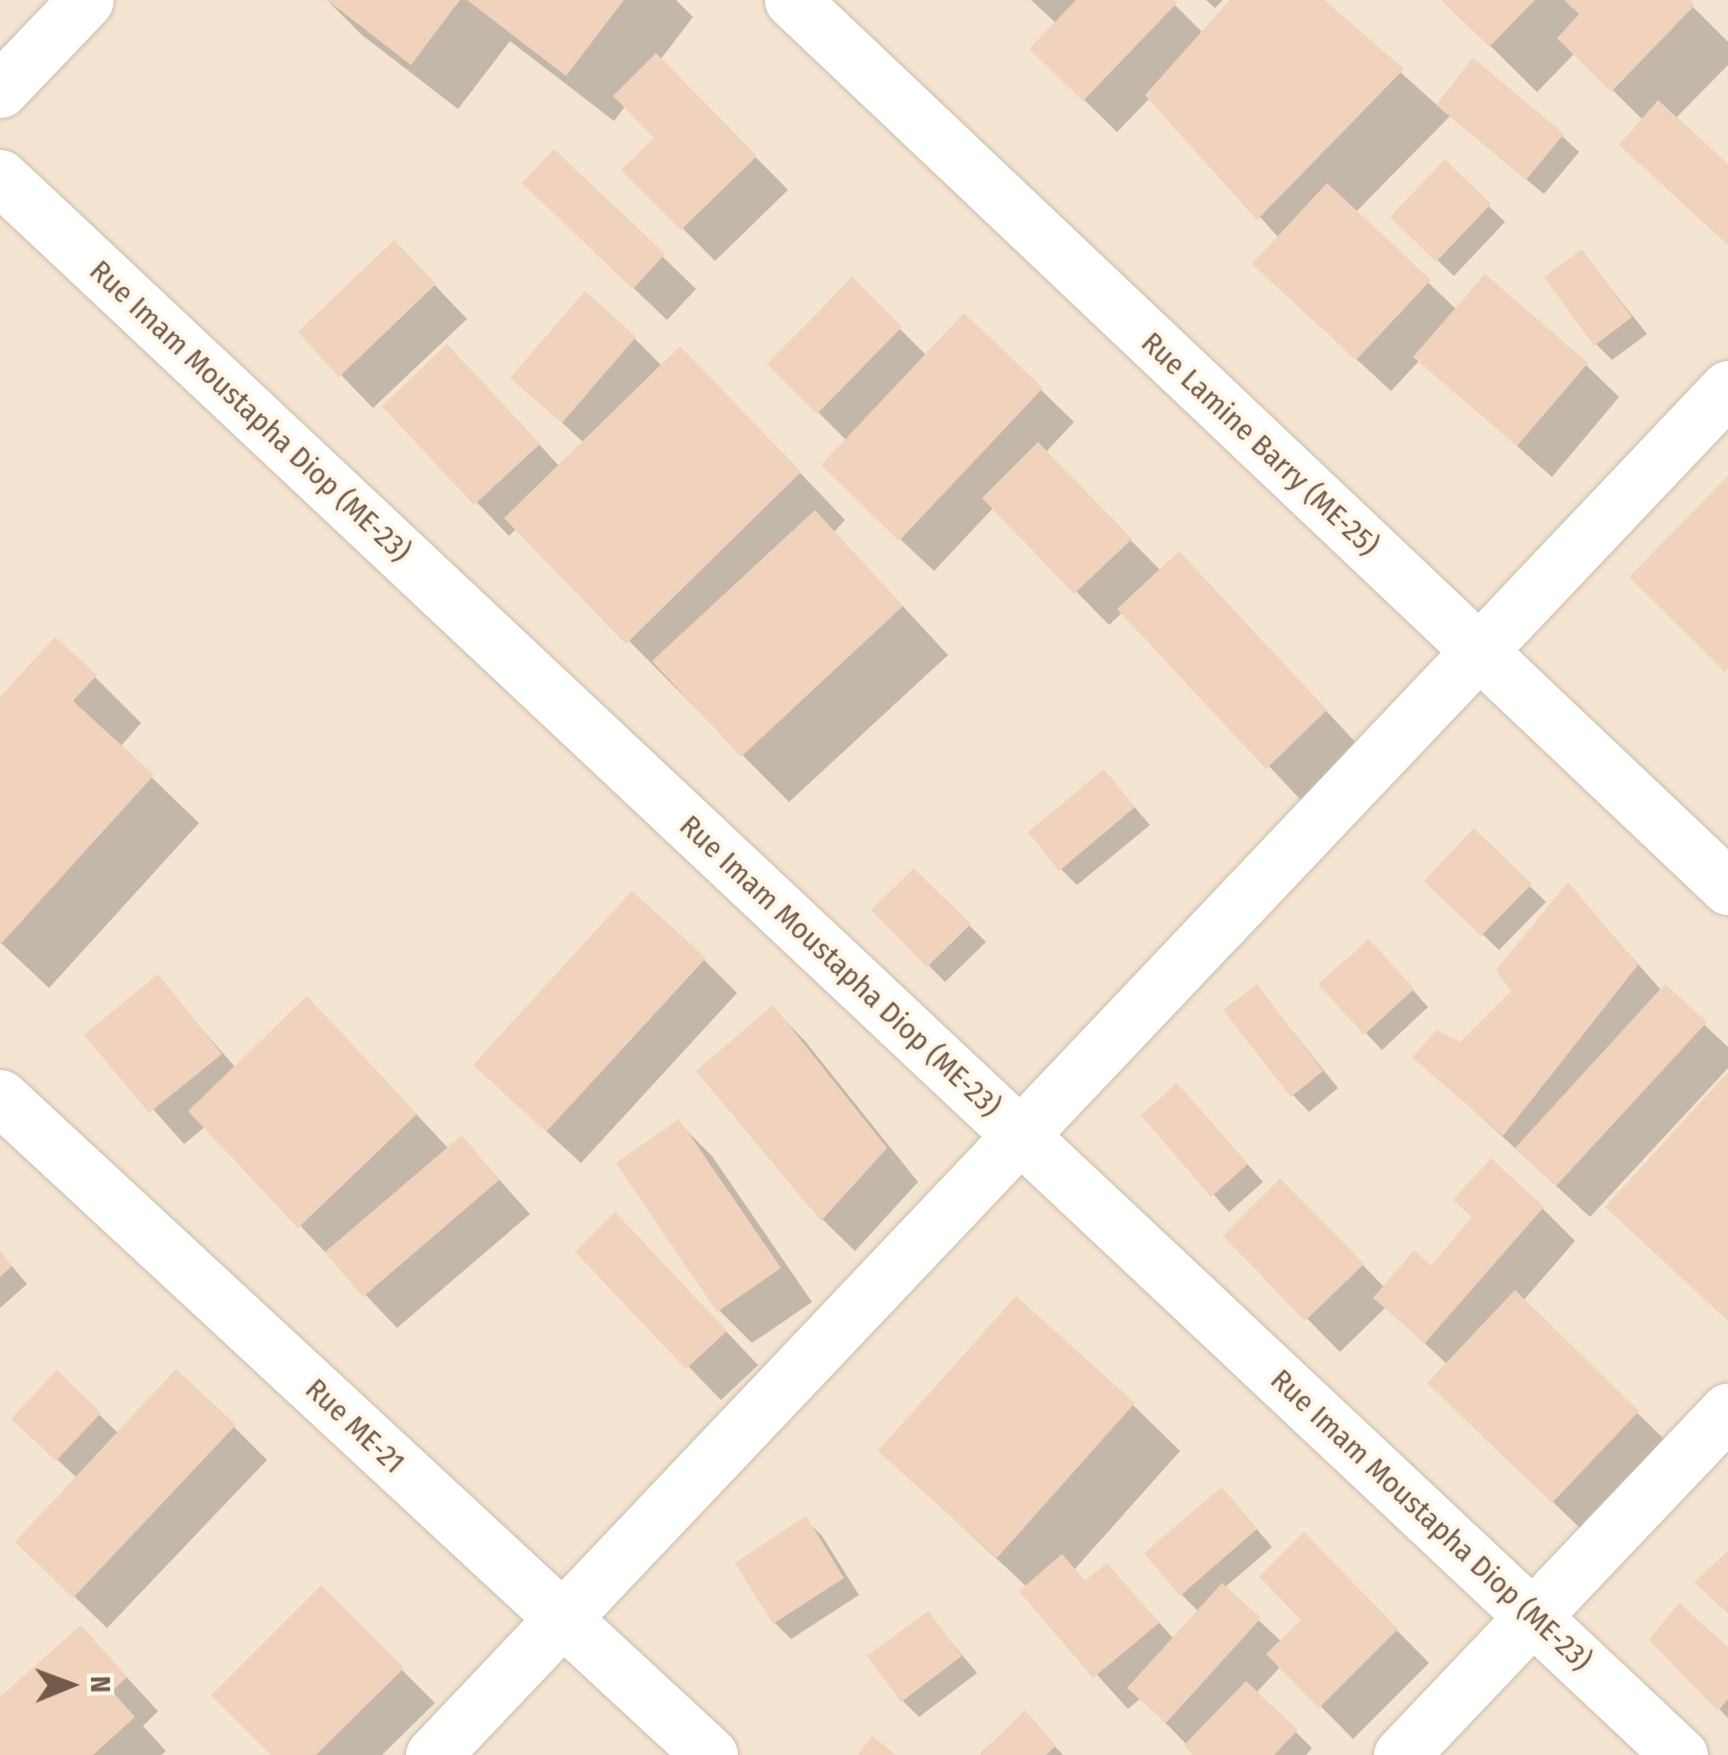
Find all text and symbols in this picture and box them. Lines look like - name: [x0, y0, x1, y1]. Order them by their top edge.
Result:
- street label: Rue Imam Moustapha Diop (ME-23): [82, 253, 418, 569]
- street label: Rue Lamine Barry (ME-25): [1134, 325, 1386, 563]
- street label: Rue Imam Moustapha Diop (ME-23): [672, 808, 1008, 1124]
- street label: Rue Imam Moustapha Diop (ME-23): [1263, 1362, 1599, 1678]
- street label: Rue ME-21: [298, 1371, 412, 1481]
- north arrow: [20, 1635, 120, 1735]
- text: N: [84, 1676, 117, 1693]

